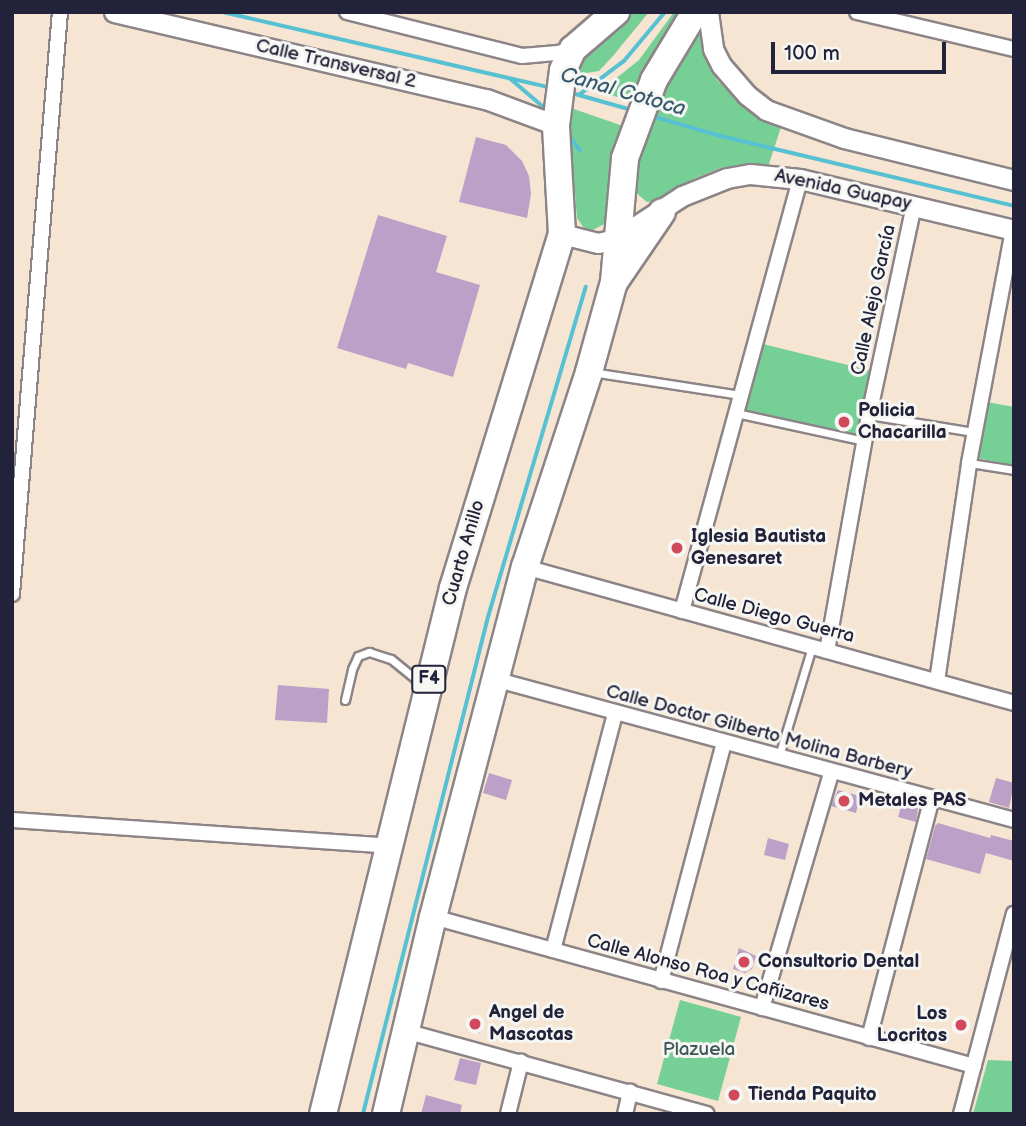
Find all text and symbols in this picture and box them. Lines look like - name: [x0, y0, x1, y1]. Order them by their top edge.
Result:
- scale bar: [774, 28, 949, 72]
- street label: Calle Transversal 2: [253, 34, 419, 94]
- text: 100 m: [784, 41, 840, 66]
- water label: Canal Cotoca: [557, 62, 689, 122]
- street label: Avenida Guapay: [773, 164, 913, 216]
- street label: Calle Alejo García: [847, 223, 901, 377]
- place label: Policia Chacarilla: [858, 400, 947, 444]
- marker: Policia Chacarilla: [836, 414, 852, 430]
- street label: Cuarto Anillo: [438, 497, 490, 609]
- place label: Iglesia Bautista Genesaret: [691, 526, 826, 570]
- marker: Iglesia Bautista Genesaret: [669, 540, 685, 556]
- street label: Calle Diego Guerra: [691, 584, 857, 648]
- road number: F4: [410, 664, 448, 694]
- street label: Calle Doctor Gilberto Molina Barbery: [603, 680, 915, 784]
- place label: Metales PAS: [858, 790, 966, 812]
- marker: Metales PAS: [836, 793, 852, 809]
- street label: Calle Alonso Roa y Cañizares: [584, 929, 832, 1017]
- place label: Consultorio Dental: [758, 951, 919, 973]
- marker: Consultorio Dental: [736, 954, 752, 970]
- place label: Angel de Mascotas: [489, 1002, 573, 1046]
- place label: Los Locritos: [877, 1003, 947, 1047]
- marker: Angel de Mascotas: [467, 1016, 483, 1032]
- marker: Los Locritos: [953, 1017, 969, 1033]
- park label: Plazuela: [663, 1039, 735, 1061]
- place label: Tienda Paquito: [748, 1084, 877, 1106]
- marker: Tienda Paquito: [726, 1087, 742, 1103]

